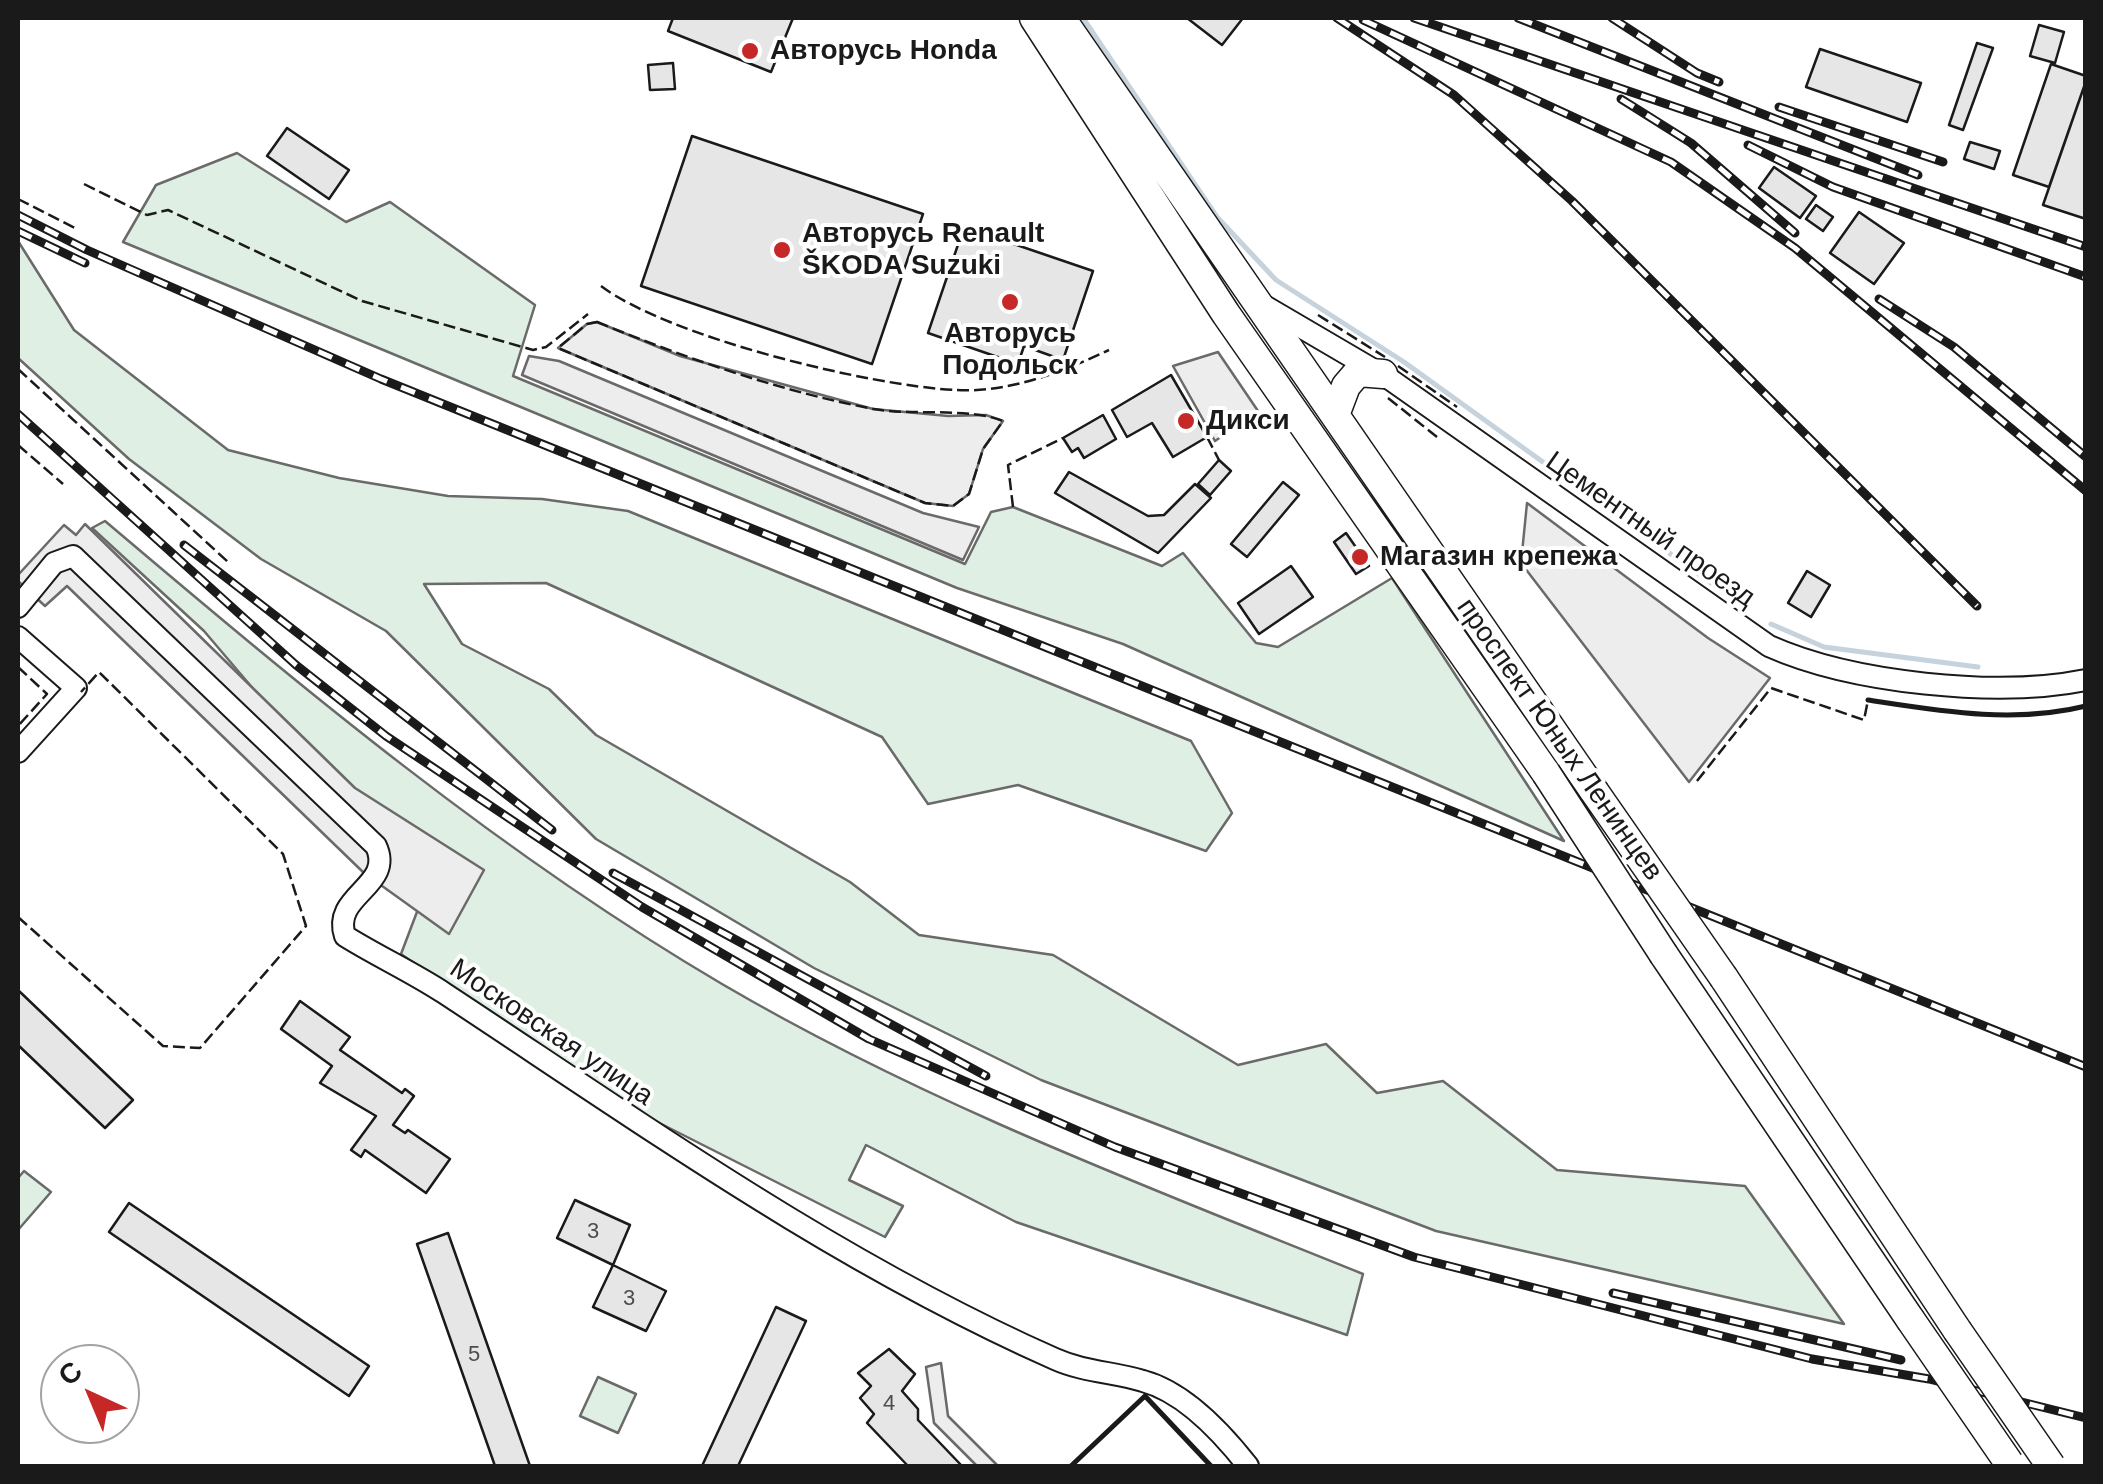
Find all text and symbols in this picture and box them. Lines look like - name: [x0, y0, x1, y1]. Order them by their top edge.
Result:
- place label: Авторусь Honda: [770, 34, 997, 68]
- marker: Авторусь Honda: [739, 40, 761, 62]
- place label: Авторусь Renault ŠKODA Suzuki: [802, 217, 1044, 283]
- marker: Авторусь Renault ŠKODA Suzuki: [771, 239, 793, 261]
- marker: Авторусь Подольск: [999, 291, 1021, 313]
- place label: Авторусь Подольск: [942, 317, 1078, 383]
- place label: Дикси: [1206, 404, 1290, 438]
- marker: Дикси: [1175, 410, 1197, 432]
- street label: Цементный проезд: [1539, 445, 1761, 615]
- place label: Магазин крепежа: [1380, 540, 1617, 574]
- marker: Магазин крепежа: [1349, 546, 1371, 568]
- street label: проспект Юных Ленинцев: [1449, 593, 1669, 887]
- street label: Московская улица: [443, 952, 659, 1114]
- house number: 3: [587, 1219, 599, 1245]
- house number: 3: [623, 1286, 635, 1312]
- house number: 5: [468, 1342, 480, 1368]
- north arrow: [40, 1344, 140, 1444]
- text: С: [52, 1355, 88, 1392]
- house number: 4: [883, 1391, 895, 1417]

